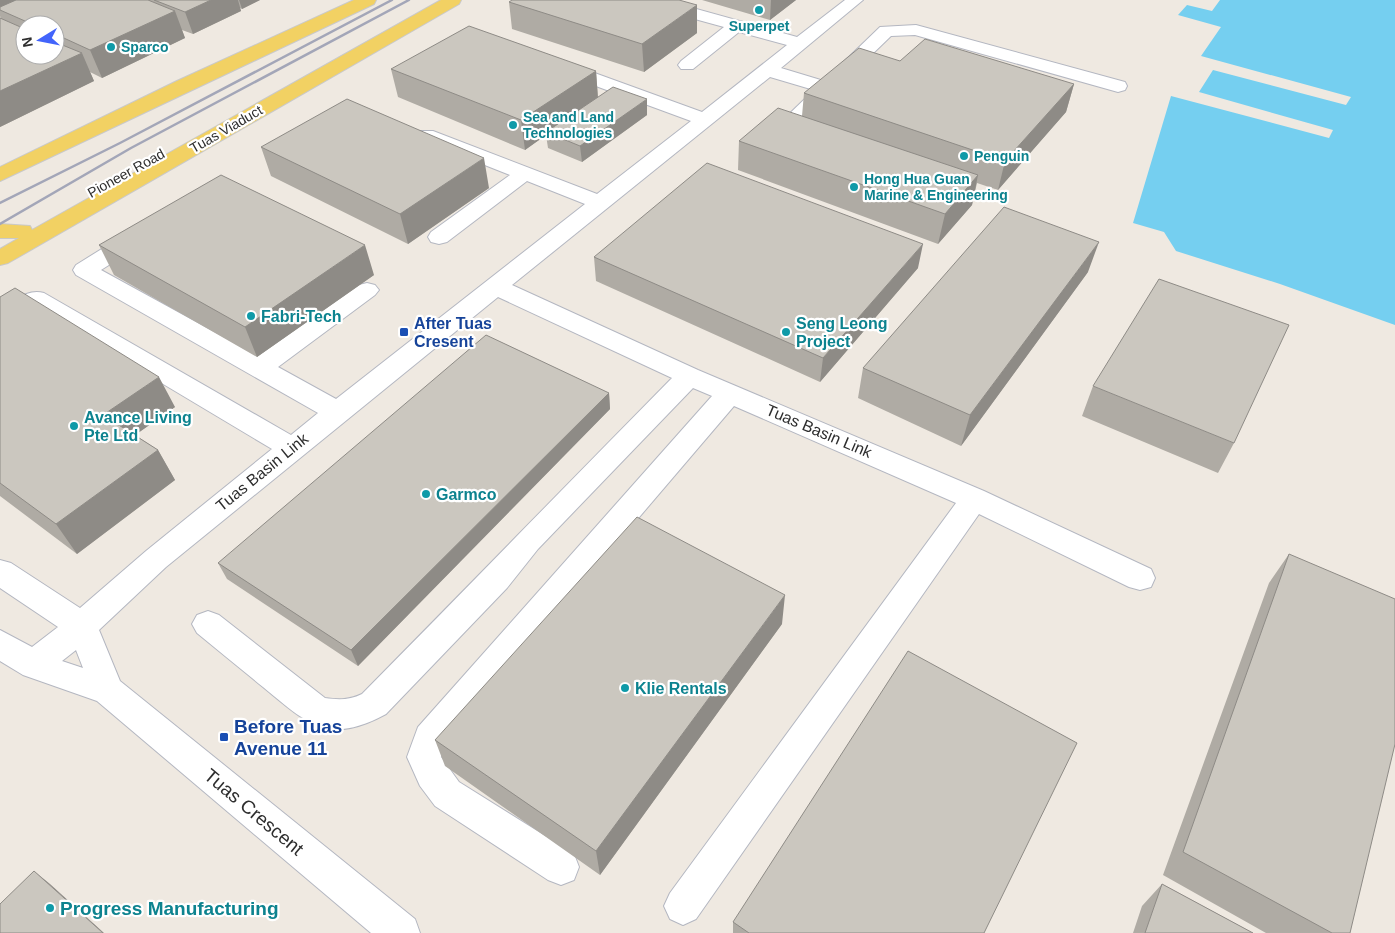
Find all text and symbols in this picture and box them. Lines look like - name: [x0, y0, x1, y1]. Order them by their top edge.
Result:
- marker: Superpet: [753, 4, 765, 16]
- north arrow: [15, 15, 65, 65]
- place label: Superpet: [729, 18, 790, 34]
- text: N: [18, 36, 36, 49]
- place label: Sparco: [121, 39, 168, 55]
- marker: Sparco: [105, 41, 117, 53]
- street label: Tuas Viaduct: [187, 102, 265, 156]
- place label: Sea and Land Technologies: [523, 109, 614, 141]
- marker: Sea and Land Technologies: [507, 119, 519, 131]
- street label: Pioneer Road: [85, 145, 167, 201]
- place label: Penguin: [974, 148, 1029, 164]
- marker: Penguin: [958, 150, 970, 162]
- place label: Hong Hua Guan Marine & Engineering: [864, 171, 1008, 203]
- marker: Hong Hua Guan Marine & Engineering: [848, 181, 860, 193]
- place label: Fabri-Tech: [261, 308, 342, 325]
- marker: Fabri-Tech: [245, 310, 257, 322]
- place label: After Tuas Cresent: [414, 315, 492, 350]
- place label: Seng Leong Project: [796, 315, 888, 350]
- marker: After Tuas Cresent: [398, 326, 410, 338]
- marker: Seng Leong Project: [780, 326, 792, 338]
- street label: Tuas Basin Link: [764, 401, 875, 461]
- place label: Avance Living Pte Ltd: [84, 409, 192, 444]
- marker: Avance Living Pte Ltd: [68, 420, 80, 432]
- street label: Tuas Basin Link: [213, 429, 312, 514]
- place label: Garmco: [436, 486, 497, 503]
- marker: Garmco: [420, 488, 432, 500]
- place label: Klie Rentals: [635, 680, 727, 697]
- marker: Klie Rentals: [619, 682, 631, 694]
- place label: Before Tuas Avenue 11: [234, 716, 342, 759]
- marker: Before Tuas Avenue 11: [218, 731, 230, 743]
- street label: Tuas Crescent: [200, 764, 308, 860]
- place label: Progress Manufacturing: [60, 898, 279, 919]
- marker: Progress Manufacturing: [44, 902, 56, 914]

